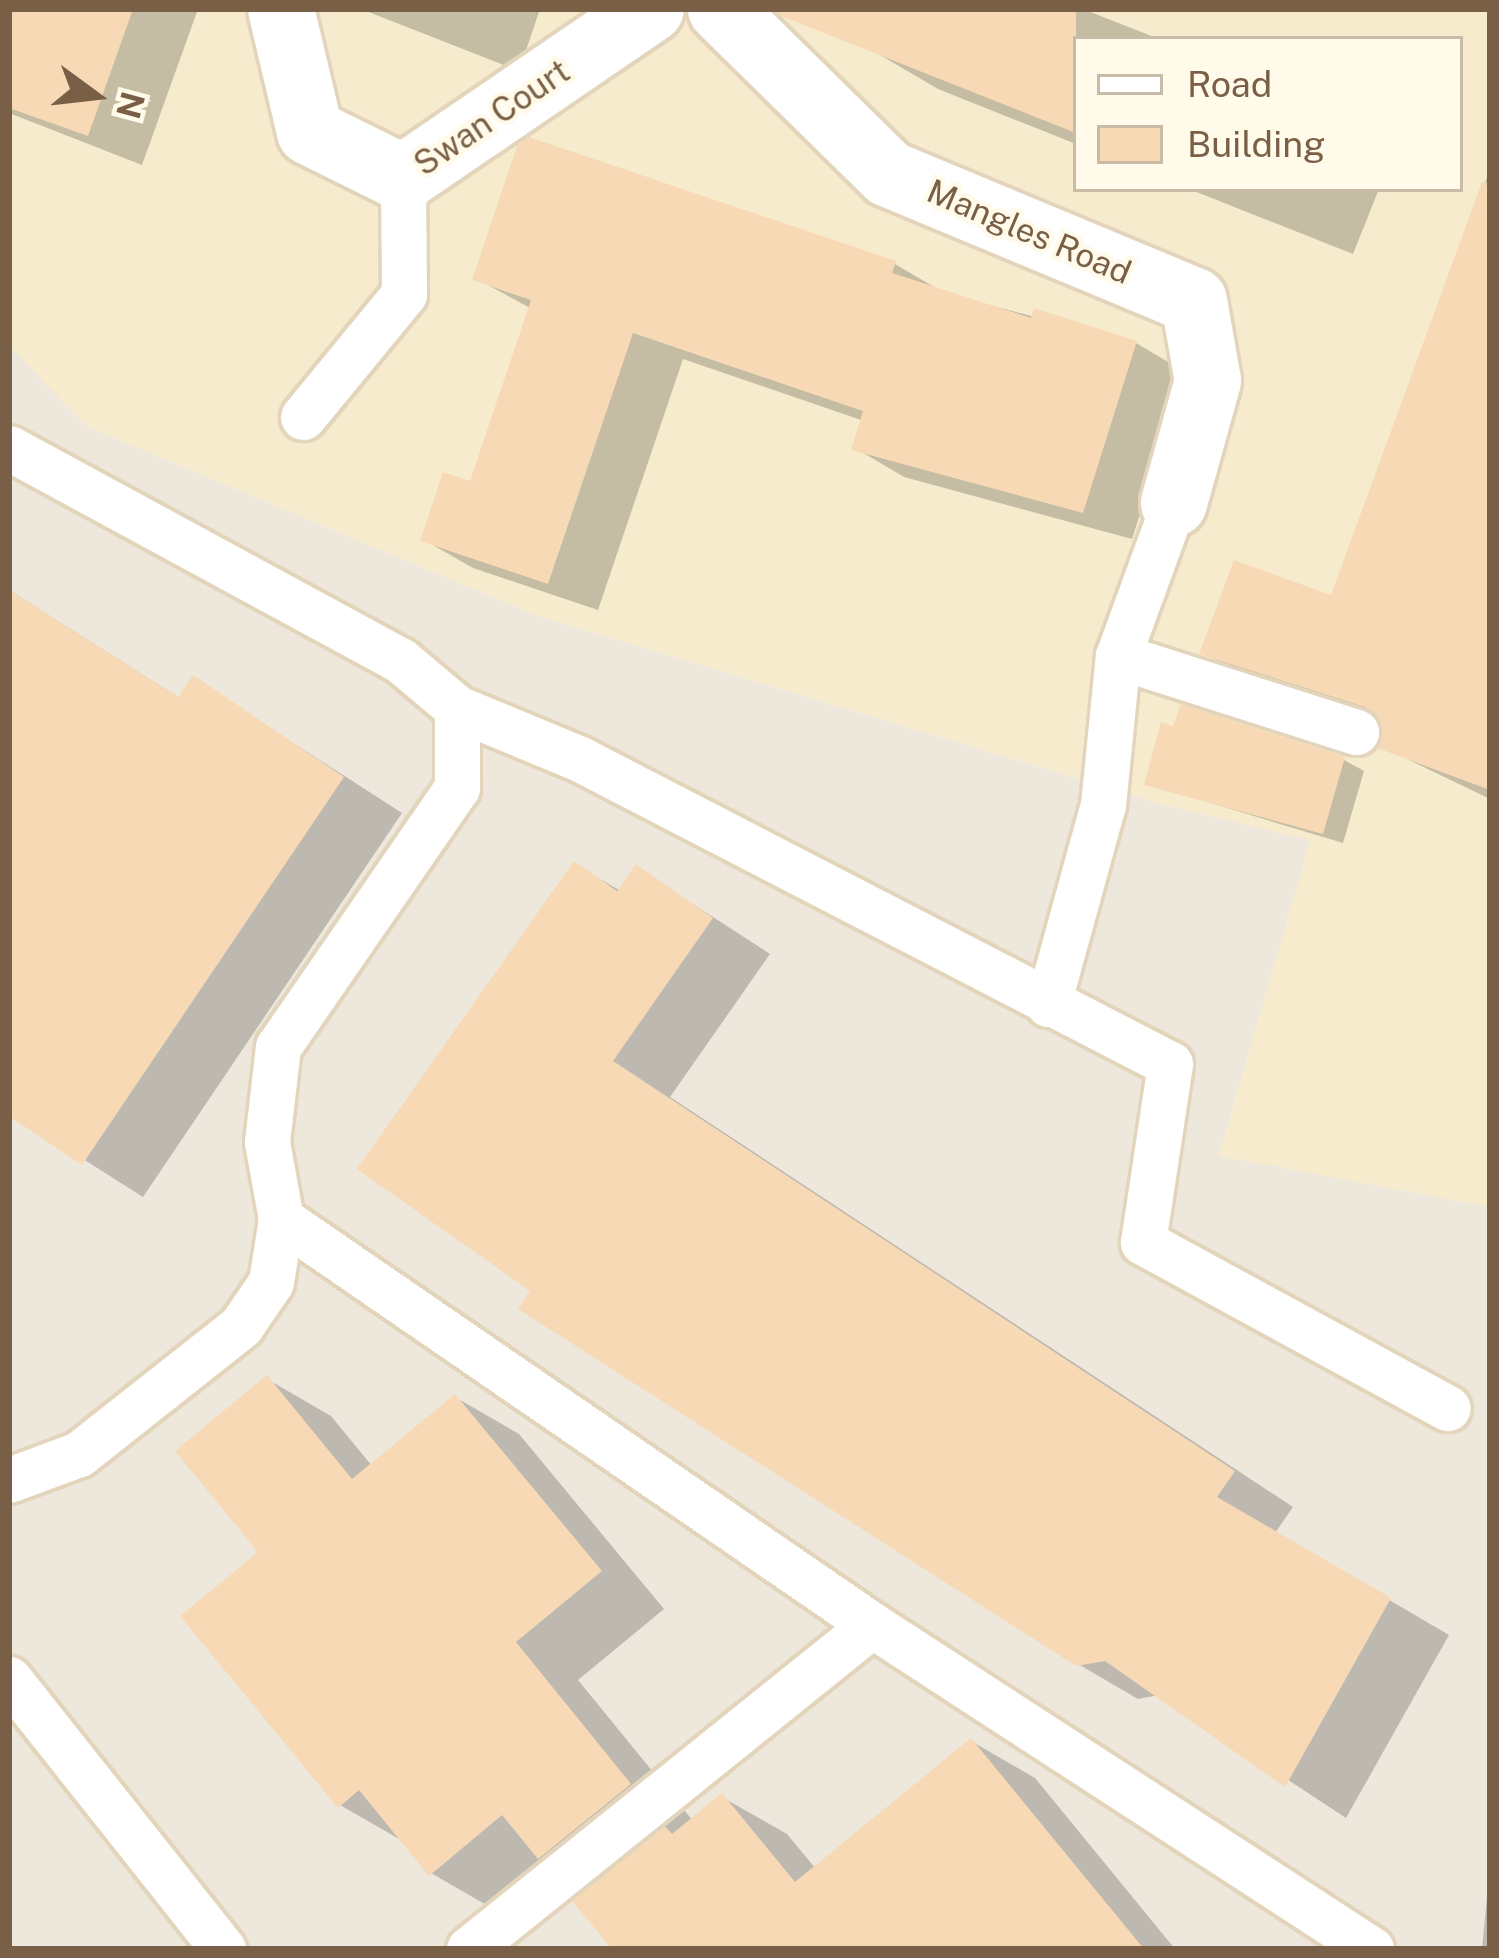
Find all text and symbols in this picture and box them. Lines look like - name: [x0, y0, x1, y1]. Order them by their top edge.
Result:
- north arrow: [36, 36, 156, 156]
- legend: [1073, 36, 1463, 192]
- street label: Swan Court: [407, 52, 577, 184]
- text: Road: [1187, 63, 1272, 105]
- text: N: [109, 88, 152, 123]
- text: Building: [1187, 123, 1325, 165]
- street label: Mangles Road: [921, 171, 1137, 293]

